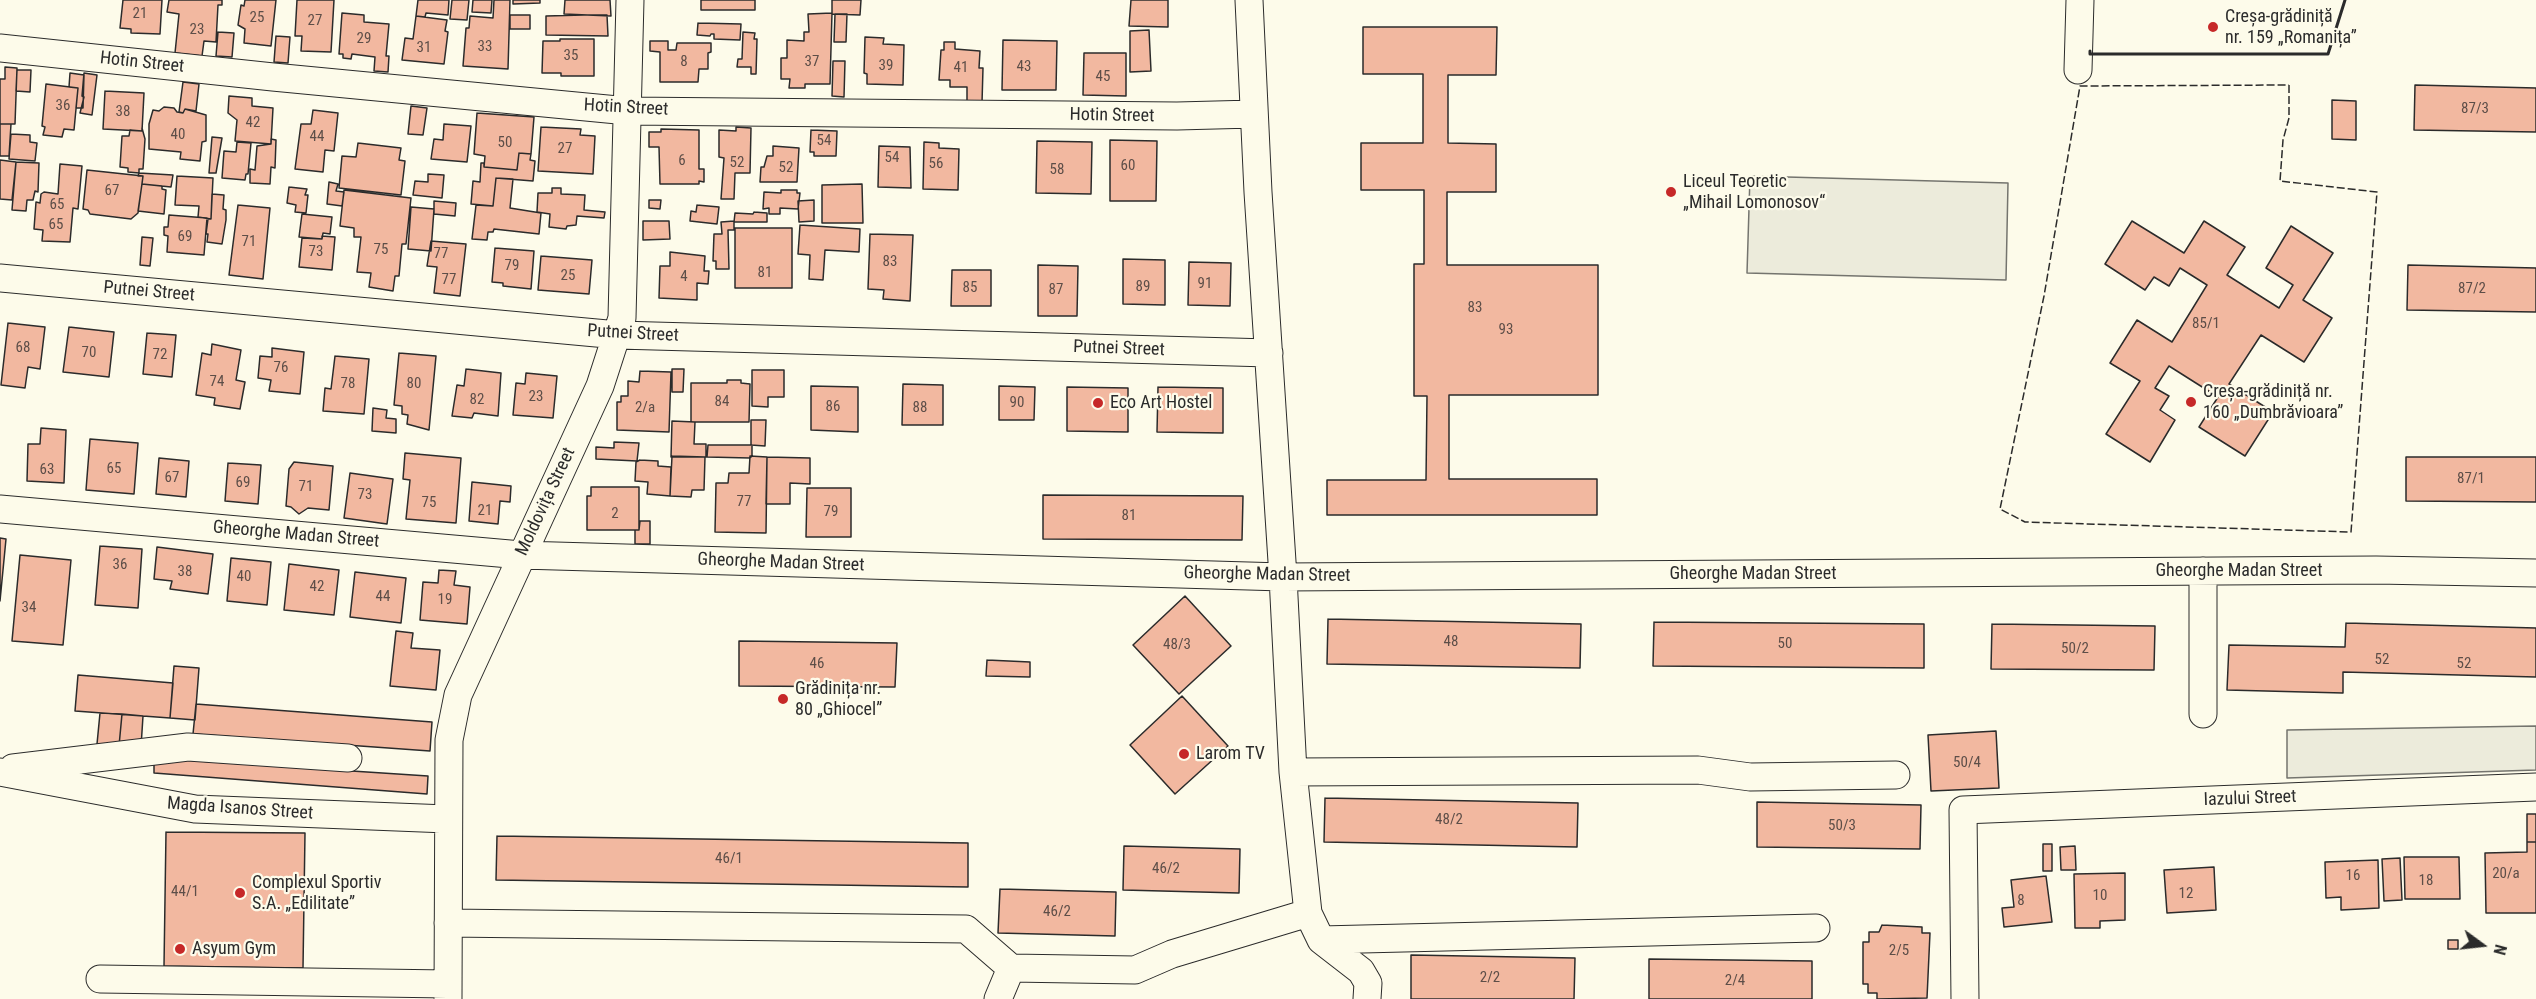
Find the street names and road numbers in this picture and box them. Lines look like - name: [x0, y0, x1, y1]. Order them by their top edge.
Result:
- street label: Hotin Street: [99, 48, 185, 78]
- street label: Hotin Street: [583, 95, 669, 121]
- street label: Hotin Street: [1069, 104, 1155, 128]
- street label: Putnei Street: [102, 277, 196, 307]
- street label: Putnei Street: [587, 321, 679, 347]
- street label: Putnei Street: [1073, 337, 1165, 361]
- street label: Moldovița Street: [512, 445, 580, 559]
- street label: Gheorghe Madan Street: [212, 517, 380, 553]
- street label: Gheorghe Madan Street: [697, 549, 865, 577]
- street label: Gheorghe Madan Street: [2155, 560, 2323, 582]
- street label: Gheorghe Madan Street: [1183, 563, 1351, 587]
- street label: Gheorghe Madan Street: [1669, 563, 1837, 585]
- street label: Iazului Street: [2203, 787, 2297, 811]
- street label: Magda Isanos Street: [166, 793, 314, 825]

